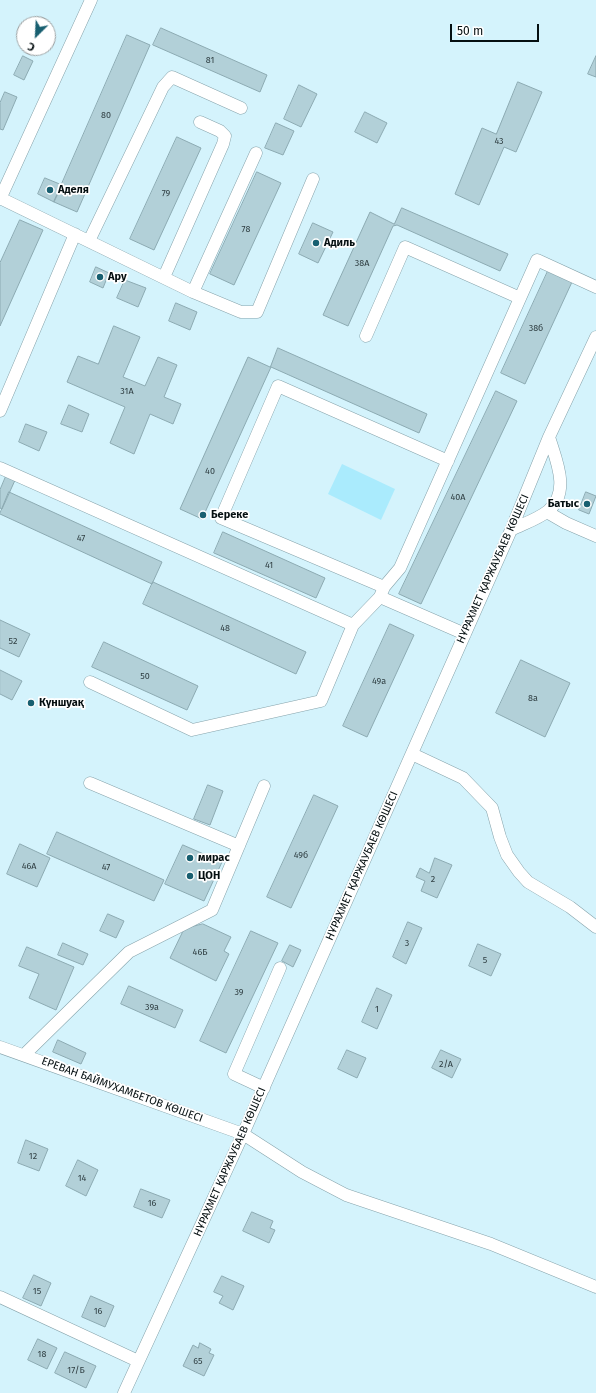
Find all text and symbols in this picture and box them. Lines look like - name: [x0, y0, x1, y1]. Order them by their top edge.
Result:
- north arrow: [16, 16, 56, 56]
- scale bar: [452, 16, 541, 42]
- text: 50 m: [457, 24, 483, 38]
- text: С: [26, 39, 37, 54]
- house number: 81: [206, 55, 214, 65]
- house number: 80: [101, 110, 111, 120]
- house number: 43: [494, 136, 504, 146]
- place label: Аделя: [58, 183, 89, 197]
- marker: Аделя: [45, 185, 55, 195]
- house number: 79: [162, 188, 170, 198]
- house number: 78: [242, 224, 250, 234]
- place label: Адиль: [324, 236, 355, 250]
- marker: Адиль: [311, 238, 321, 248]
- house number: 38А: [355, 258, 369, 268]
- place label: Ару: [108, 270, 127, 284]
- marker: Ару: [95, 272, 105, 282]
- house number: 38б: [529, 323, 543, 333]
- house number: 31А: [120, 386, 134, 396]
- house number: 40: [205, 466, 215, 476]
- house number: 40А: [451, 492, 465, 502]
- street label: НҰРАХМЕТ ҚАРЖАУБАЕВ КӨШЕСІ: [454, 492, 532, 646]
- place label: Батыс: [548, 497, 579, 511]
- marker: Батыс: [582, 499, 592, 509]
- place label: Береке: [211, 508, 248, 522]
- marker: Береке: [198, 510, 208, 520]
- house number: 47: [77, 533, 85, 543]
- house number: 41: [265, 560, 273, 570]
- house number: 48: [220, 623, 230, 633]
- house number: 52: [9, 636, 17, 646]
- house number: 50: [140, 671, 150, 681]
- house number: 49а: [372, 676, 386, 686]
- house number: 8а: [528, 693, 538, 703]
- place label: Күншуақ: [39, 696, 84, 710]
- marker: Күншуақ: [26, 698, 36, 708]
- street label: НҰРАХМЕТ ҚАРЖАУБАЕВ КӨШЕСІ: [323, 789, 401, 943]
- house number: 49б: [294, 850, 308, 860]
- place label: мирас: [198, 851, 230, 865]
- marker: мирас: [185, 853, 195, 863]
- house number: 46А: [22, 861, 36, 871]
- house number: 47: [102, 862, 110, 872]
- place label: ЦОН: [198, 869, 220, 883]
- marker: ЦОН: [185, 871, 195, 881]
- house number: 2: [431, 874, 435, 884]
- house number: 3: [405, 938, 409, 948]
- house number: 46Б: [193, 947, 207, 957]
- house number: 5: [483, 955, 487, 965]
- house number: 39: [234, 987, 244, 997]
- house number: 39а: [145, 1002, 159, 1012]
- house number: 1: [375, 1004, 379, 1014]
- street label: ЕРЕВАН БАЙМУХАМБЕТОВ КӨШЕСІ: [39, 1055, 205, 1125]
- house number: 2/А: [439, 1059, 453, 1069]
- street label: НҰРАХМЕТ ҚАРЖАУБАЕВ КӨШЕСІ: [191, 1085, 269, 1239]
- house number: 12: [29, 1151, 37, 1161]
- house number: 14: [78, 1173, 86, 1183]
- house number: 16: [148, 1198, 156, 1208]
- house number: 15: [33, 1286, 41, 1296]
- house number: 16: [94, 1306, 102, 1316]
- house number: 18: [38, 1349, 46, 1359]
- house number: 65: [193, 1356, 203, 1366]
- house number: 17/Б: [67, 1365, 85, 1375]

